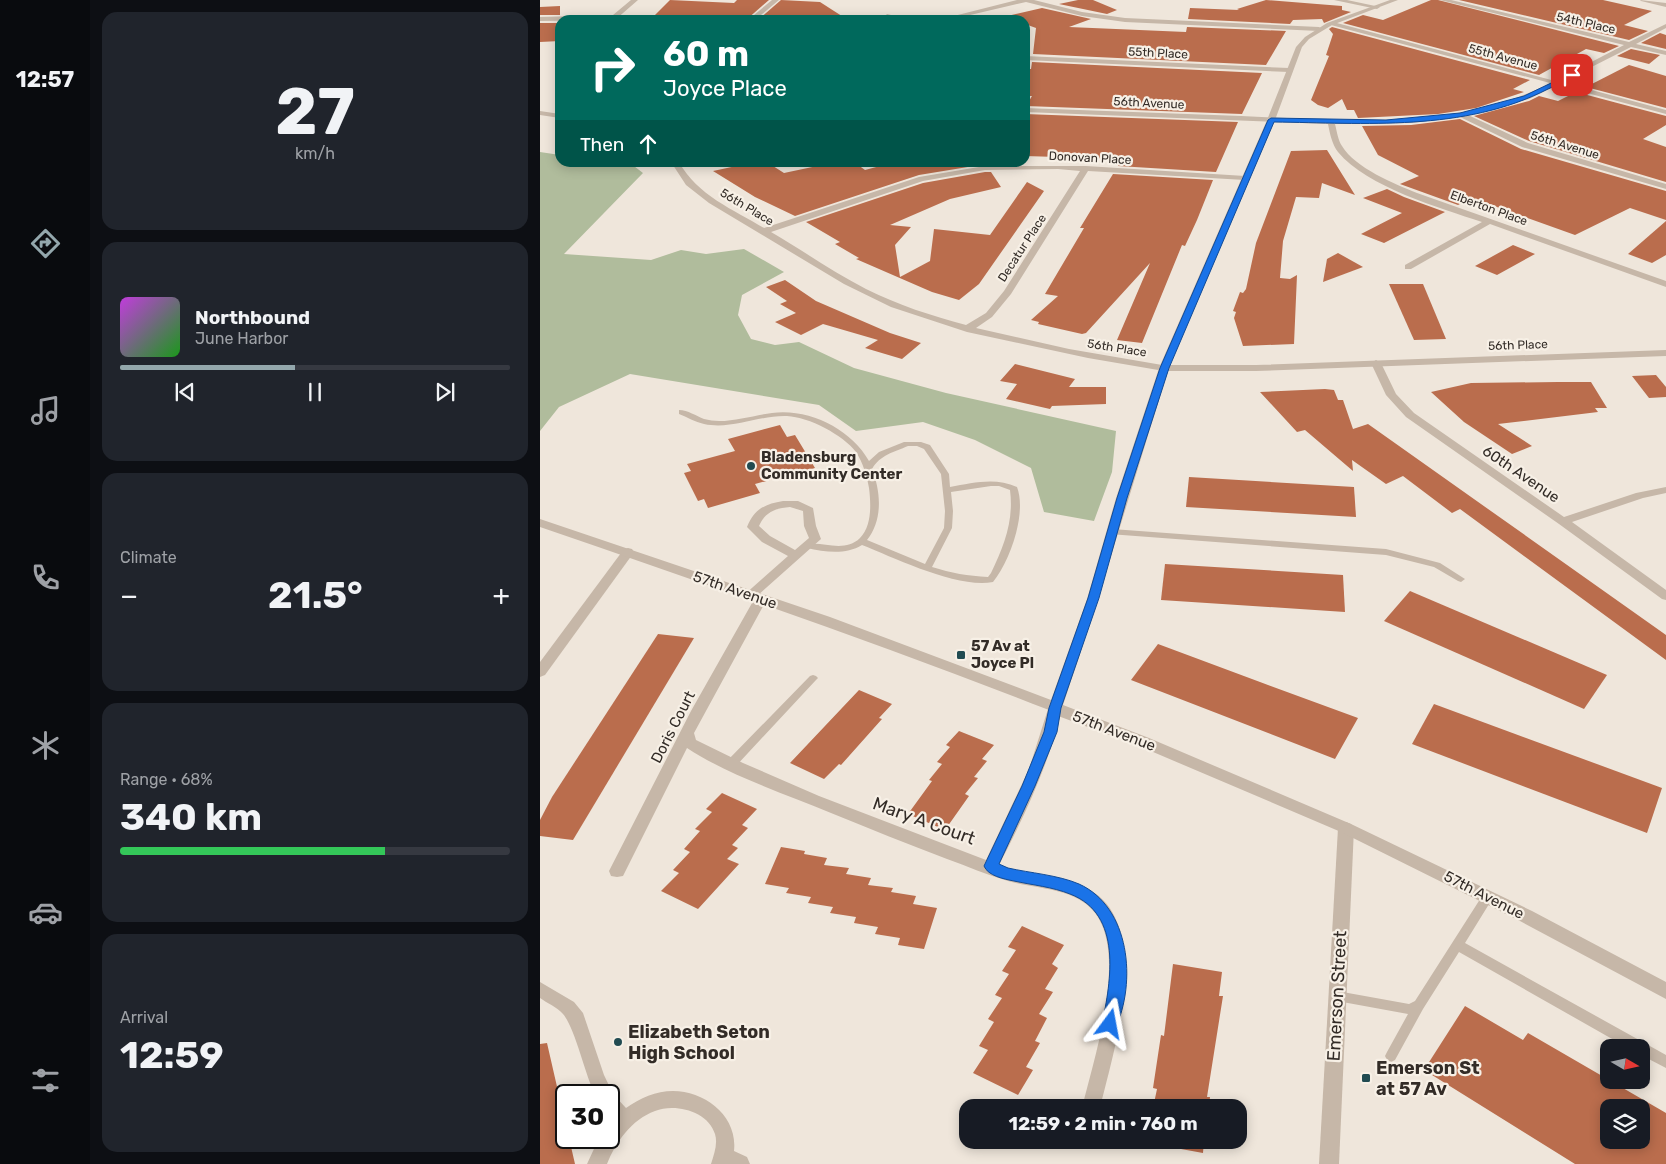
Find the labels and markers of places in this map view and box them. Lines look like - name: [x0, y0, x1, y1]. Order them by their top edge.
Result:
- pin: [1551, 54, 1593, 96]
- place label: Bladensburg Community Center: [761, 448, 902, 483]
- marker: Bladensburg Community Center: [745, 460, 757, 472]
- place label: 57 Av at Joyce Pl: [971, 637, 1034, 672]
- marker: 57 Av at Joyce Pl: [955, 649, 967, 661]
- place label: Elizabeth Seton High School: [628, 1021, 770, 1064]
- marker: Elizabeth Seton High School: [612, 1036, 624, 1048]
- place label: Emerson St at 57 Av: [1376, 1057, 1480, 1100]
- marker: Emerson St at 57 Av: [1360, 1072, 1372, 1084]

